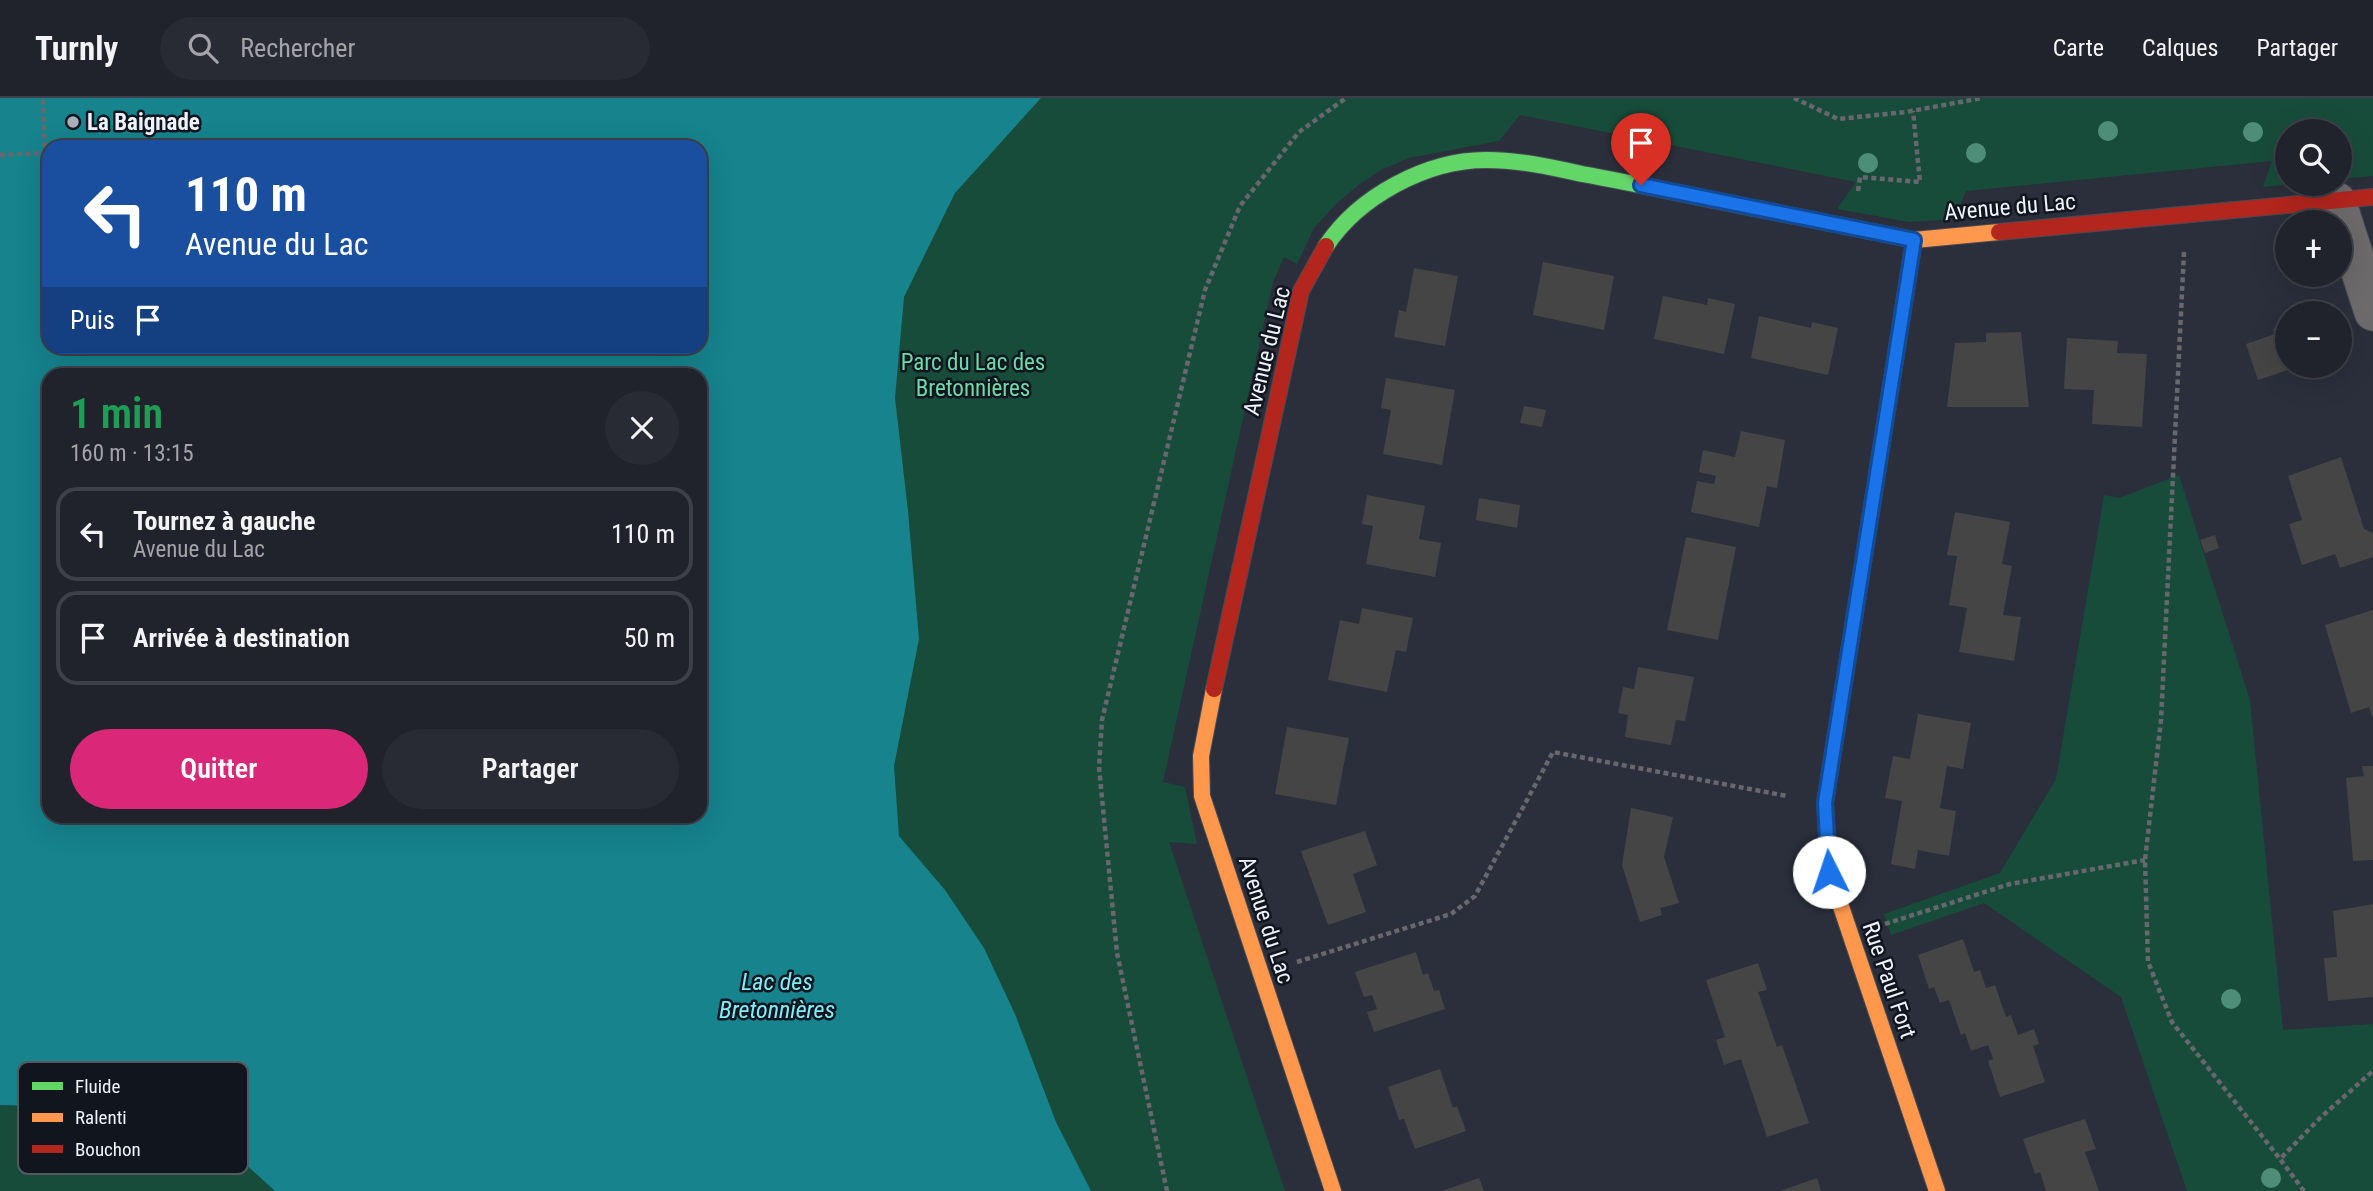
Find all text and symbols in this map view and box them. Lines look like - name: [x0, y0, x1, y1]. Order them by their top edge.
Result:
- search box: [160, 17, 650, 80]
- text: Turnly: [35, 29, 118, 68]
- icon: search: [184, 29, 222, 67]
- text: Rechercher: [240, 33, 355, 63]
- text: Carte: [2053, 34, 2104, 62]
- text: Calques: [2142, 34, 2218, 62]
- text: Partager: [2256, 34, 2338, 62]
- place label: La Baignade: [87, 109, 200, 136]
- pin: [1611, 113, 1671, 185]
- marker: La Baignade: [65, 114, 81, 130]
- map controls: [2275, 119, 2352, 378]
- button: search: [2275, 119, 2352, 196]
- icon: arrive: [1622, 124, 1660, 162]
- text: 110 m: [185, 166, 307, 223]
- icon: left: [70, 168, 161, 259]
- street label: Avenue du Lac: [1943, 188, 2077, 226]
- button: +: [2275, 210, 2352, 287]
- text: Avenue du Lac: [185, 225, 368, 263]
- street label: Avenue du Lac: [1238, 284, 1296, 418]
- icon: arrive: [129, 301, 167, 339]
- button: −: [2275, 301, 2352, 378]
- text: Puis: [70, 305, 115, 335]
- park label: Parc du Lac des Bretonnières: [901, 349, 1045, 402]
- text: 1 min: [70, 389, 163, 438]
- button: close: [605, 391, 679, 465]
- text: 160 m · 13:15: [70, 440, 194, 467]
- text: Tournez à gauche: [133, 506, 315, 536]
- icon: left: [74, 515, 112, 553]
- text: 110 m: [611, 519, 675, 549]
- text: Avenue du Lac: [133, 536, 265, 563]
- icon: arrive: [74, 619, 112, 657]
- text: Arrivée à destination: [133, 623, 350, 653]
- text: 50 m: [624, 623, 675, 653]
- button: Quitter: [70, 729, 368, 809]
- button: Partager: [382, 729, 679, 809]
- position arrow: [1792, 835, 1866, 909]
- street label: Avenue du Lac: [1233, 853, 1299, 987]
- street label: Rue Paul Fort: [1856, 918, 1922, 1042]
- water label: Lac des Bretonnières: [719, 968, 835, 1024]
- legend: [18, 1062, 248, 1174]
- text: Fluide: [75, 1075, 120, 1098]
- text: Ralenti: [75, 1106, 127, 1129]
- text: Bouchon: [75, 1138, 141, 1161]

